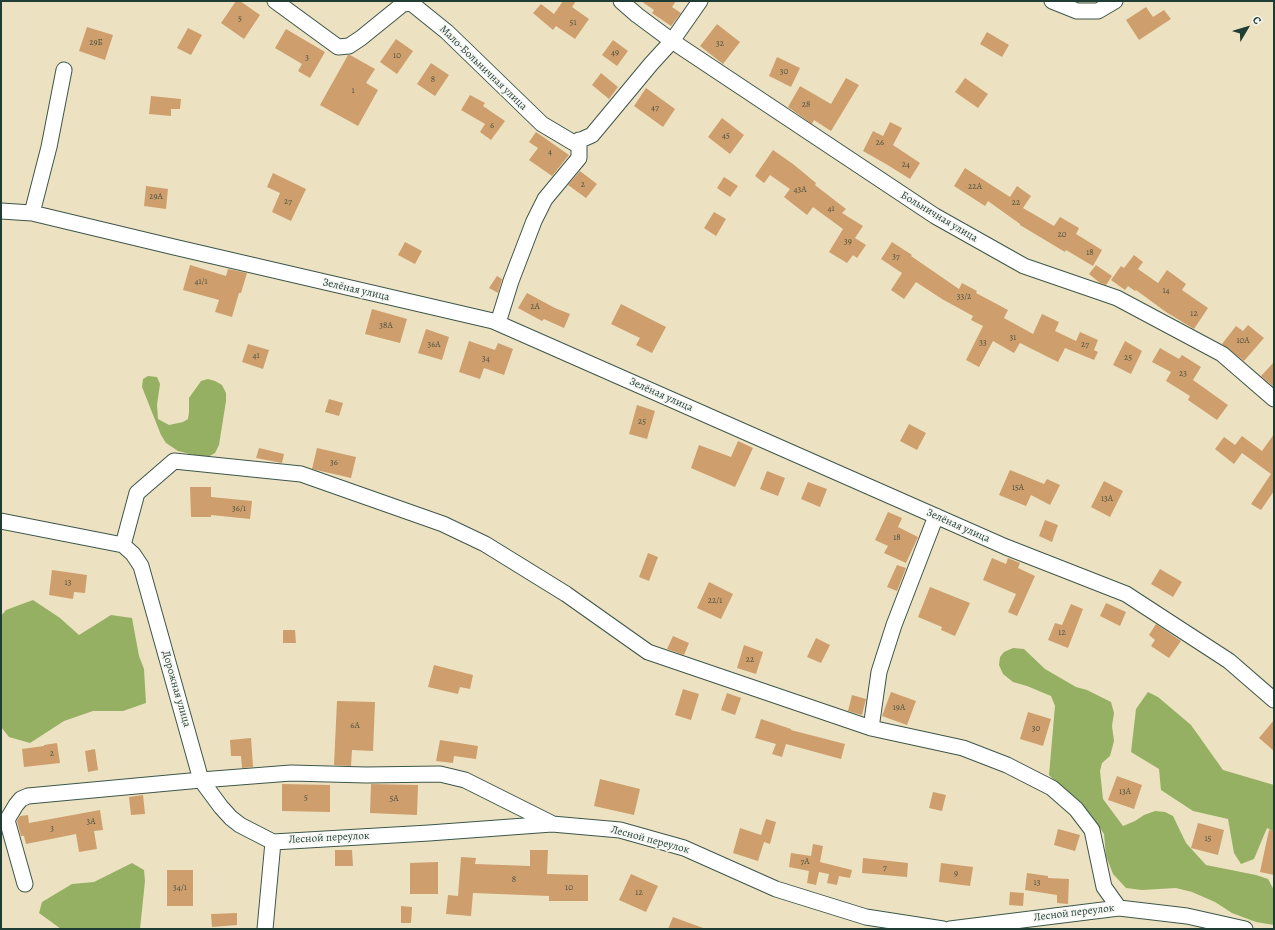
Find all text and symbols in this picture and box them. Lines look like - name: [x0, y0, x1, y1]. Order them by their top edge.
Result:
- north arrow: [1227, 8, 1267, 48]
- text: С: [1249, 13, 1265, 28]
- house number: 5: [238, 14, 242, 24]
- house number: 51: [570, 18, 576, 28]
- street label: Мало-Больничная улица: [436, 23, 530, 113]
- house number: 29Б: [89, 38, 103, 48]
- house number: 32: [716, 39, 724, 49]
- house number: 49: [611, 48, 619, 58]
- house number: 10: [393, 51, 401, 61]
- house number: 3: [305, 53, 309, 63]
- house number: 30: [780, 67, 788, 77]
- house number: 8: [431, 75, 435, 85]
- house number: 1: [351, 86, 355, 96]
- house number: 28: [802, 100, 810, 110]
- house number: 47: [651, 103, 659, 113]
- house number: 6: [490, 121, 494, 131]
- house number: 45: [722, 131, 730, 141]
- house number: 26: [876, 138, 884, 148]
- house number: 4: [548, 147, 552, 157]
- house number: 24: [902, 160, 910, 170]
- house number: 2: [581, 180, 585, 190]
- house number: 22А: [968, 182, 982, 192]
- house number: 43А: [793, 185, 807, 195]
- street label: Больничная улица: [898, 189, 980, 245]
- house number: 29А: [149, 192, 163, 202]
- house number: 27: [284, 197, 292, 207]
- house number: 22: [1012, 198, 1020, 208]
- house number: 41: [827, 204, 835, 214]
- house number: 20: [1057, 230, 1067, 240]
- house number: 39: [844, 237, 852, 247]
- house number: 18: [1086, 248, 1094, 258]
- house number: 37: [892, 252, 900, 262]
- street label: Зелёная улица: [321, 276, 391, 304]
- house number: 41/1: [194, 277, 208, 287]
- house number: 14: [1162, 286, 1170, 296]
- house number: 33/2: [957, 292, 971, 302]
- house number: 2А: [530, 302, 540, 312]
- house number: 12: [1190, 309, 1198, 319]
- house number: 38А: [379, 321, 393, 331]
- house number: 31: [1010, 333, 1016, 343]
- house number: 10А: [1236, 336, 1250, 346]
- house number: 33: [979, 338, 987, 348]
- house number: 36А: [427, 340, 441, 350]
- house number: 27: [1081, 340, 1089, 350]
- house number: 41: [252, 351, 260, 361]
- house number: 25: [1124, 353, 1132, 363]
- house number: 34: [482, 354, 490, 364]
- house number: 23: [1179, 369, 1187, 379]
- street label: Зелёная улица: [627, 375, 695, 415]
- house number: 25: [638, 417, 646, 427]
- house number: 36: [330, 458, 338, 468]
- house number: 15А: [1012, 483, 1024, 493]
- house number: 13А: [1101, 494, 1113, 504]
- house number: 36/1: [232, 504, 246, 514]
- street label: Зелёная улица: [924, 506, 992, 546]
- house number: 18: [893, 533, 901, 543]
- house number: 13: [65, 578, 71, 588]
- house number: 22/1: [708, 596, 722, 606]
- house number: 12: [1058, 628, 1066, 638]
- street label: Дорожная улица: [159, 649, 193, 729]
- house number: 22: [746, 655, 754, 665]
- house number: 19А: [893, 703, 905, 713]
- house number: 6А: [350, 721, 360, 731]
- house number: 30: [1032, 724, 1040, 734]
- house number: 2: [50, 749, 54, 759]
- house number: 13А: [1119, 787, 1131, 797]
- house number: 5: [304, 793, 308, 803]
- house number: 5А: [389, 794, 399, 804]
- house number: 3А: [87, 817, 95, 827]
- street label: Лесной переулок: [609, 823, 691, 857]
- house number: 3: [50, 824, 54, 834]
- street label: Лесной переулок: [288, 829, 370, 847]
- house number: 15: [1205, 834, 1211, 844]
- house number: 7А: [800, 857, 810, 867]
- house number: 7: [883, 863, 887, 873]
- house number: 9: [954, 869, 958, 879]
- house number: 8: [512, 875, 516, 885]
- house number: 13: [1034, 878, 1040, 888]
- house number: 34/1: [173, 883, 187, 893]
- house number: 10: [565, 883, 573, 893]
- house number: 12: [635, 888, 643, 898]
- street label: Лесной переулок: [1033, 902, 1115, 924]

